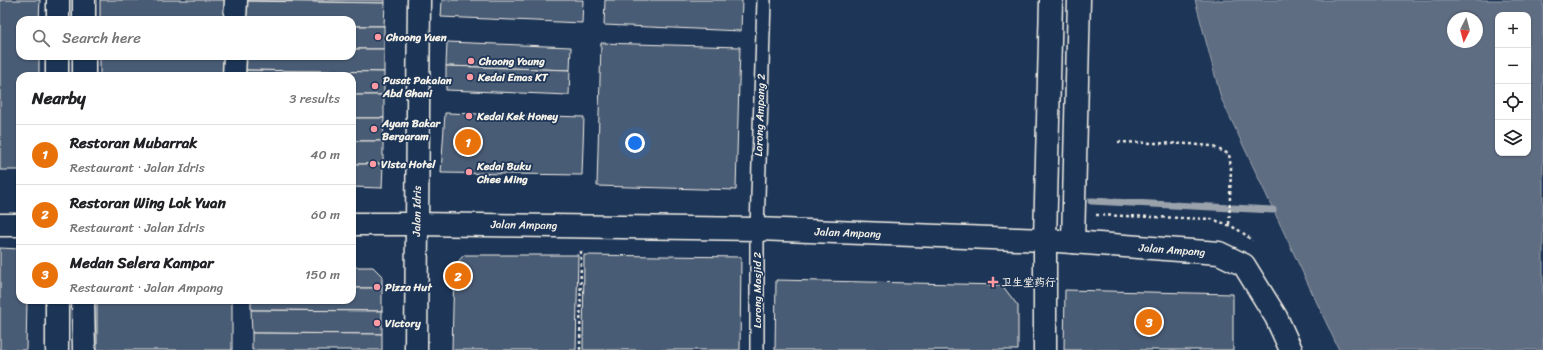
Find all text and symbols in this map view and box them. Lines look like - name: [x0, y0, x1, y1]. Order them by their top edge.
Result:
- north arrow: [1447, 12, 1483, 48]
- map controls: [1495, 12, 1531, 156]
- button: +: [1495, 12, 1531, 48]
- search box: [16, 16, 356, 60]
- text: Search here: [62, 25, 141, 51]
- icon: search: [30, 27, 52, 49]
- place label: Choong Yuen: [385, 28, 447, 47]
- marker: Choong Yuen: [373, 32, 383, 42]
- button: −: [1495, 48, 1531, 84]
- place label: Choong Young: [478, 52, 545, 71]
- marker: Choong Young: [466, 56, 476, 66]
- place label: Kedai Emas KT: [477, 68, 549, 87]
- place label: Pusat Pakaian Abd Ghani: [382, 71, 452, 103]
- marker: Kedai Emas KT: [465, 72, 475, 82]
- street label: Lorong Ampang 2: [749, 73, 771, 157]
- marker: Pusat Pakaian Abd Ghani: [370, 81, 380, 91]
- text: Nearby: [32, 83, 86, 113]
- button: locate: [1495, 84, 1531, 120]
- text: 3 results: [289, 87, 340, 110]
- place label: Kedai Kek Honey: [476, 107, 558, 126]
- marker: Kedai Kek Honey: [464, 111, 474, 121]
- place label: Ayam Bakar Bergaram: [381, 114, 442, 146]
- button: layers: [1495, 120, 1531, 156]
- marker: Ayam Bakar Bergaram: [369, 124, 379, 134]
- pin: 1: [455, 127, 481, 157]
- text: Restoran Mubarrak: [70, 130, 197, 156]
- your location: [625, 133, 645, 153]
- text: 1: [42, 143, 48, 166]
- text: 40 m: [310, 143, 340, 166]
- place label: Vista Hotel: [381, 155, 436, 174]
- text: Restaurant · Jalan Idris: [70, 156, 205, 179]
- place label: Kedai Buku Chee Ming: [476, 157, 532, 189]
- marker: Vista Hotel: [368, 159, 378, 169]
- marker: Kedai Buku Chee Ming: [464, 167, 474, 177]
- street label: Jalan Idris: [407, 184, 427, 238]
- text: Restoran Wing Lok Yuan: [70, 190, 226, 216]
- text: 2: [41, 203, 49, 226]
- text: 60 m: [311, 203, 340, 226]
- street label: Jalan Ampang: [490, 215, 558, 235]
- text: Restaurant · Jalan Idris: [70, 216, 205, 239]
- street label: Jalan Ampang: [813, 222, 882, 244]
- street label: Jalan Ampang: [1137, 238, 1206, 262]
- text: Medan Selera Kampar: [70, 250, 213, 276]
- street label: Lorong Masjid 2: [748, 251, 767, 328]
- pin: 2: [445, 261, 471, 291]
- text: 3: [41, 263, 49, 286]
- text: 150 m: [305, 263, 340, 286]
- place label: 卫生堂药行: [1001, 273, 1056, 292]
- text: Restaurant · Jalan Ampang: [70, 276, 223, 299]
- marker: 卫生堂药行: [988, 277, 998, 287]
- place label: Pizza Hut: [385, 278, 433, 297]
- marker: Pizza Hut: [372, 282, 382, 292]
- pin: 3: [1136, 307, 1162, 337]
- place label: Victory: [385, 314, 421, 333]
- marker: Victory: [372, 318, 382, 328]

